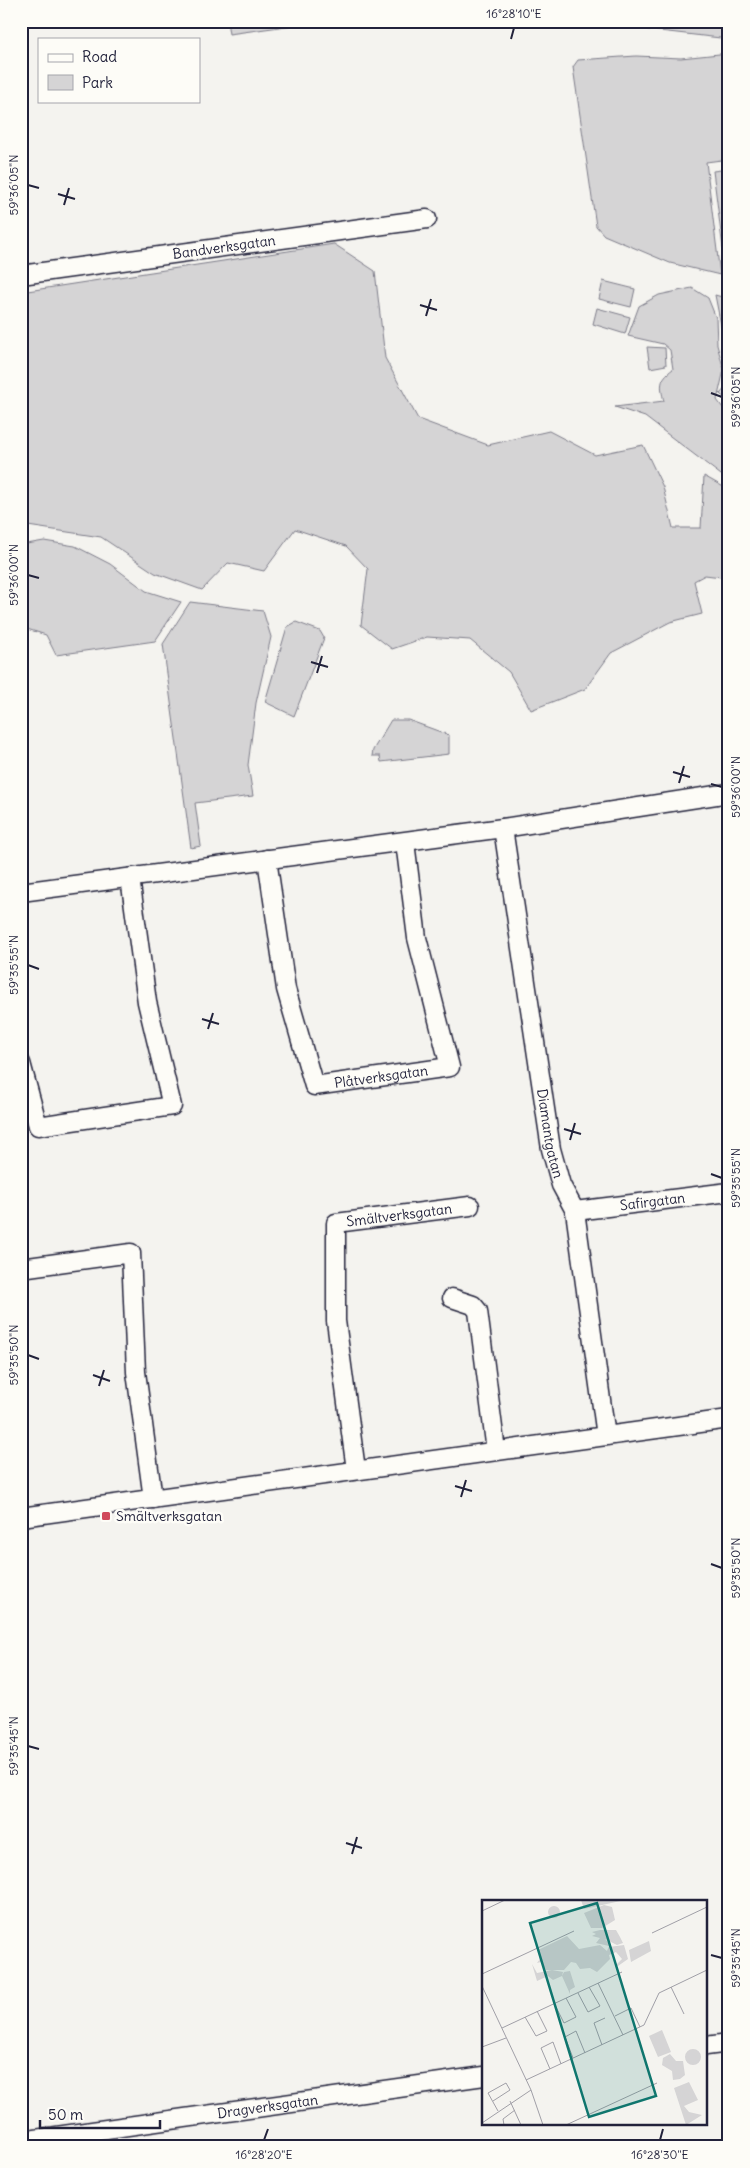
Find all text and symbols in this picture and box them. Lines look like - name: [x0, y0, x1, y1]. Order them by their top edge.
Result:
- text: 16°28'10"E: [486, 6, 542, 21]
- legend: [38, 38, 200, 102]
- text: Road: [82, 47, 117, 66]
- text: Park: [82, 73, 113, 92]
- text: 59°36'05"N: [6, 154, 21, 216]
- street label: Bandverksgatan: [171, 231, 277, 263]
- text: 59°36'05"N: [728, 366, 743, 428]
- text: 59°36'00"N: [6, 544, 21, 606]
- text: 59°36'00"N: [728, 756, 743, 818]
- text: 59°35'55"N: [6, 935, 21, 995]
- street label: Plåtverksgatan: [333, 1061, 429, 1092]
- street label: Diamantgatan: [533, 1087, 568, 1180]
- text: 59°35'55"N: [728, 1148, 743, 1208]
- street label: Safirgatan: [619, 1188, 686, 1214]
- street label: Smältverksgatan: [345, 1199, 453, 1231]
- text: 59°35'50"N: [6, 1325, 21, 1386]
- place label: Smältverksgatan: [116, 1507, 222, 1525]
- marker: Smältverksgatan: [100, 1510, 112, 1522]
- text: 59°35'50"N: [728, 1538, 743, 1599]
- text: 59°35'45"N: [6, 1716, 21, 1776]
- inset map: [482, 1900, 708, 2126]
- text: 59°35'45"N: [728, 1928, 743, 1988]
- street label: Dragverksgatan: [216, 2090, 319, 2122]
- scale bar: [40, 2098, 160, 2130]
- text: 50 m: [48, 2105, 83, 2124]
- text: 16°28'20"E: [235, 2147, 293, 2162]
- text: 16°28'30"E: [631, 2147, 689, 2162]

